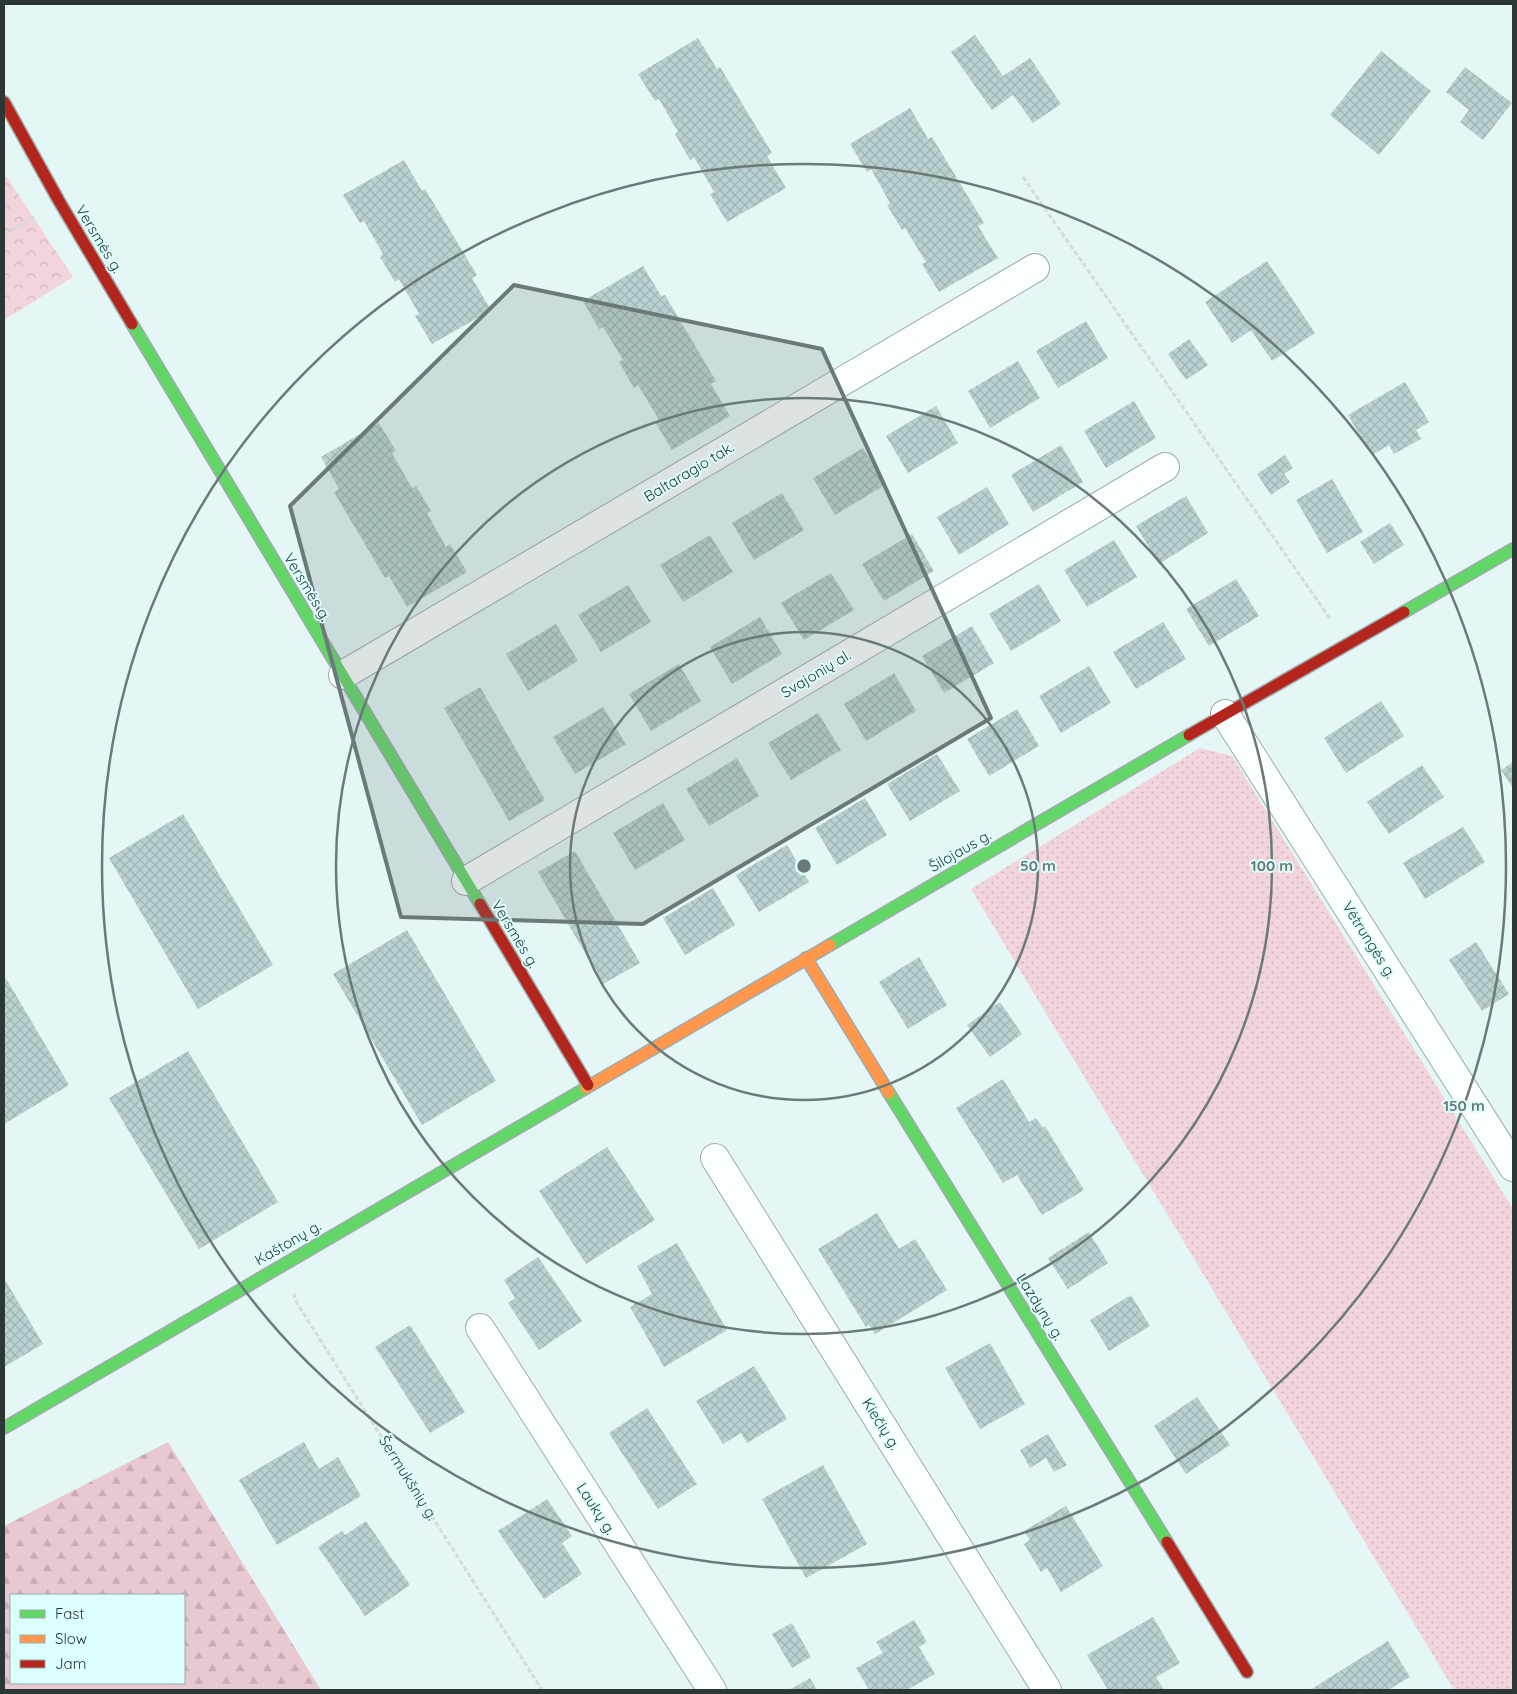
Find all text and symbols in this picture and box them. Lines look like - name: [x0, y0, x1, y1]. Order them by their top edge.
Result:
- street label: Versmės g.: [72, 201, 127, 276]
- street label: Baltaragio tak.: [640, 437, 737, 506]
- street label: Versmės g.: [280, 549, 335, 624]
- street label: Svajonių al.: [777, 645, 854, 702]
- street label: Šilojaus g.: [925, 825, 994, 876]
- text: 50 m: [1020, 856, 1056, 875]
- text: 100 m: [1251, 856, 1293, 875]
- centre of rings: [795, 857, 813, 875]
- street label: Versmės g.: [488, 896, 543, 971]
- street label: Vėtrungės g.: [1338, 898, 1401, 982]
- text: 150 m: [1443, 1096, 1485, 1115]
- street label: Kaštonų g.: [251, 1216, 324, 1269]
- street label: Lazdynų g.: [1012, 1270, 1068, 1344]
- street label: Kiečių g.: [858, 1394, 905, 1453]
- street label: Šermukšnių g.: [375, 1432, 442, 1524]
- street label: Laukų g.: [573, 1479, 620, 1538]
- legend: [10, 1594, 185, 1684]
- text: Fast: [55, 1604, 84, 1623]
- text: Slow: [55, 1629, 87, 1648]
- text: Jam: [55, 1654, 86, 1673]

